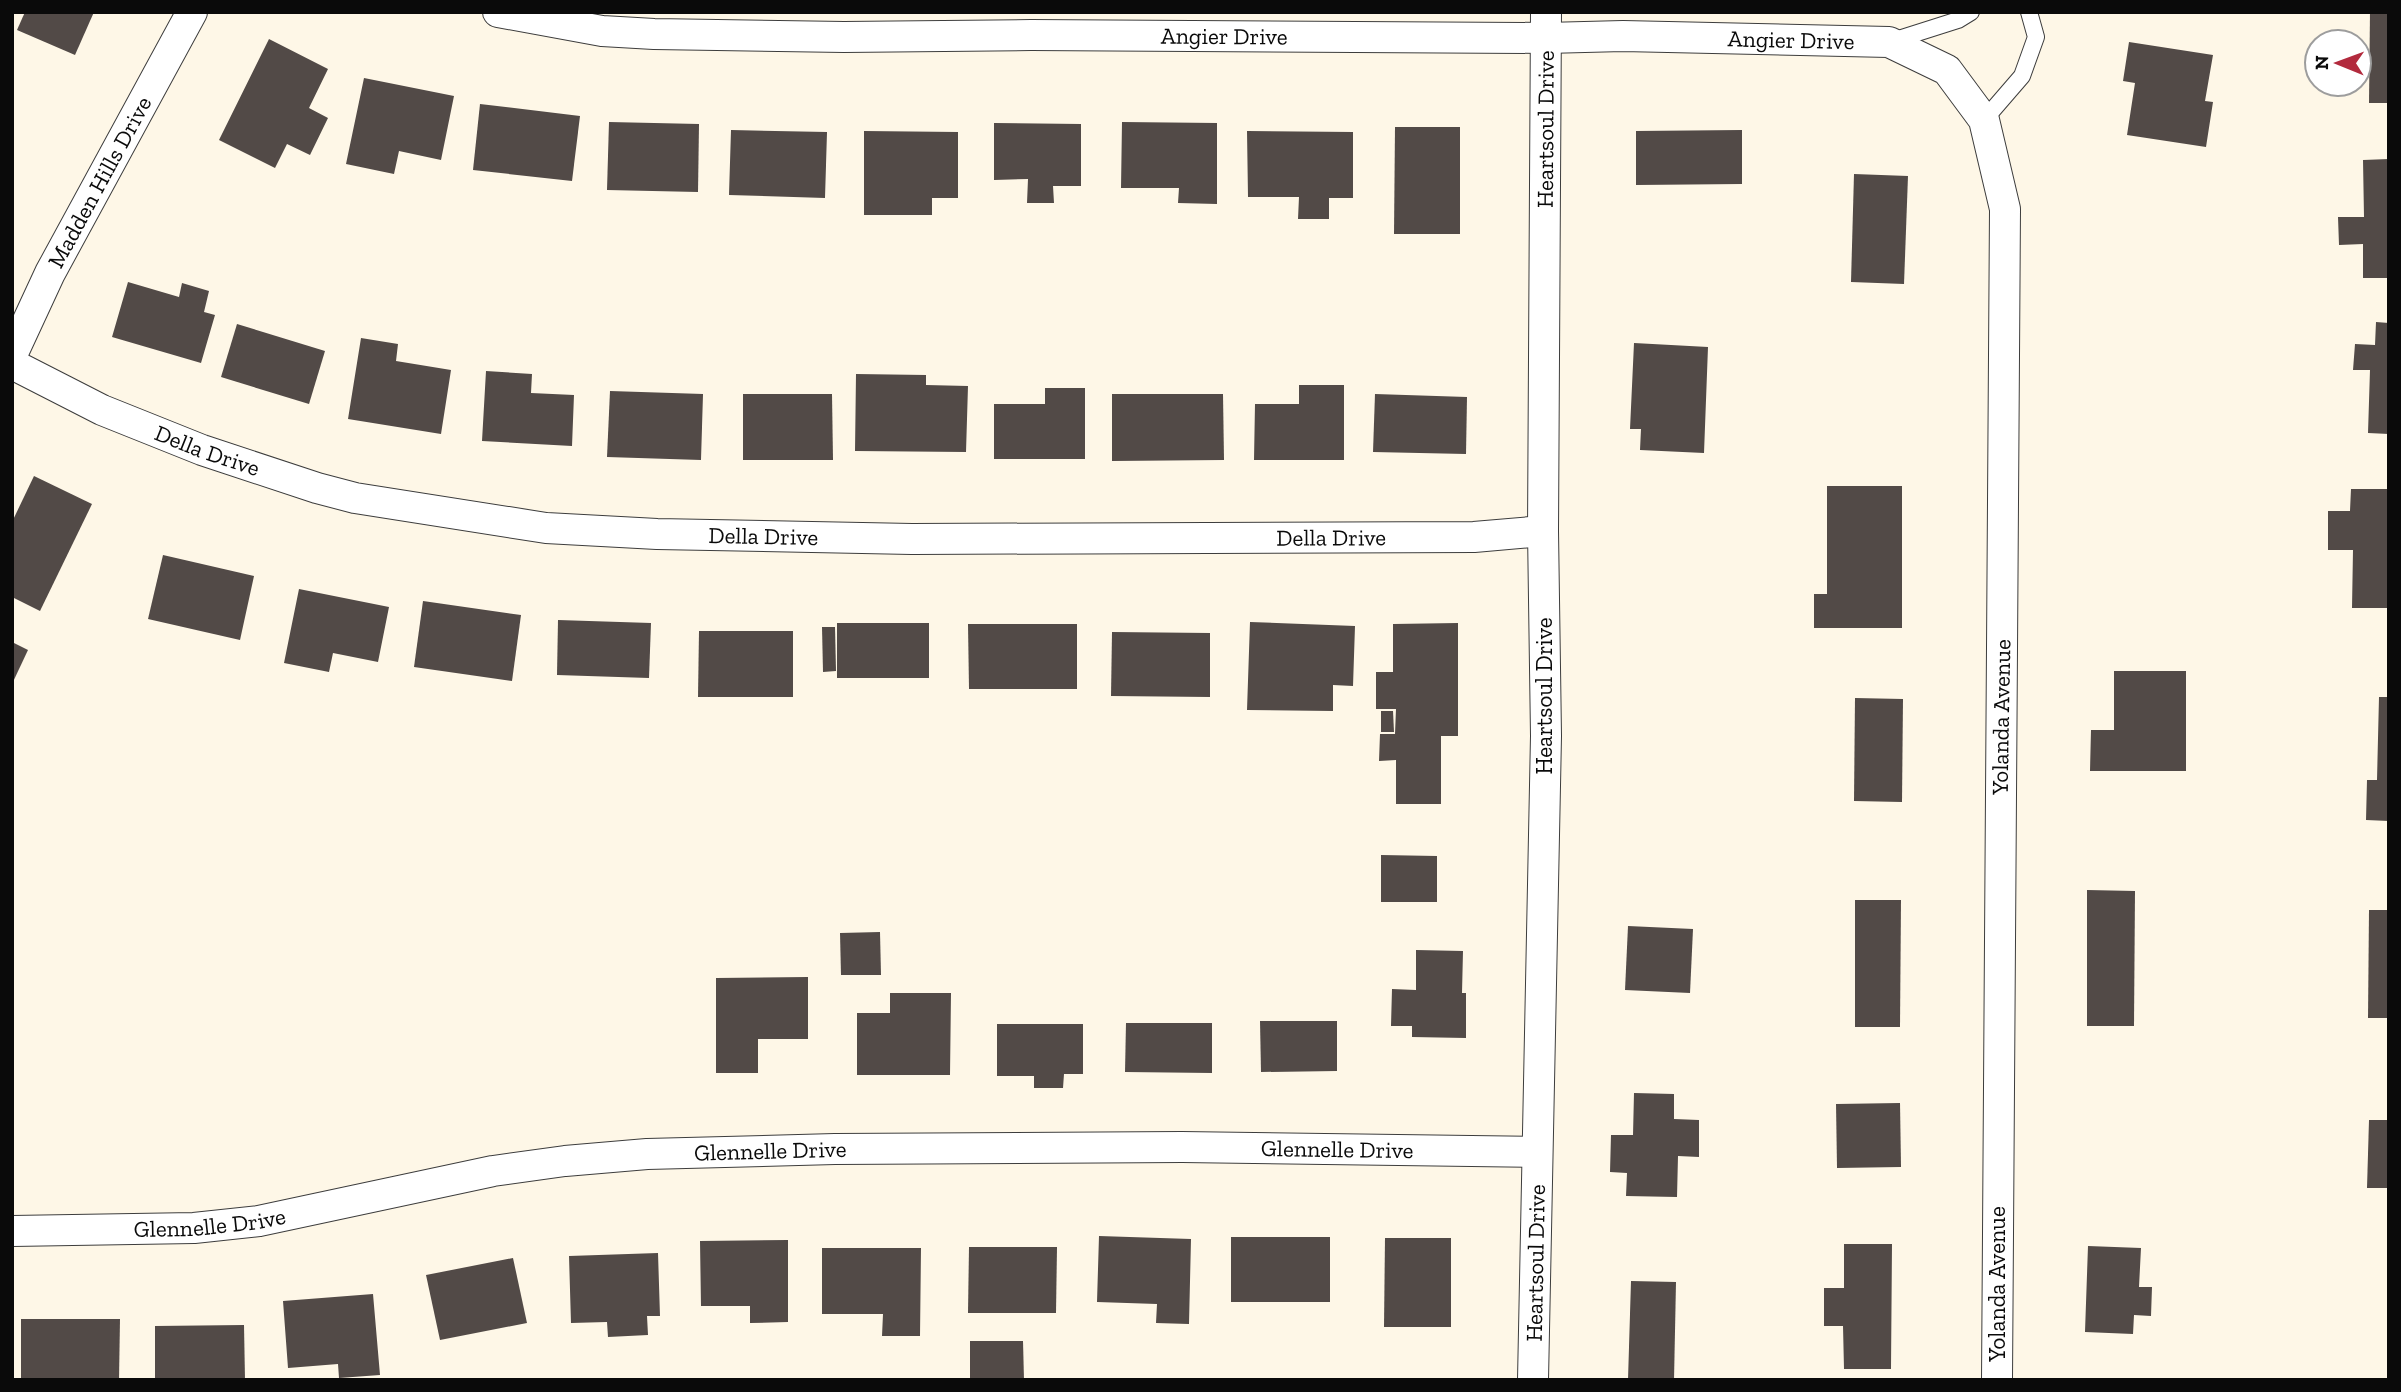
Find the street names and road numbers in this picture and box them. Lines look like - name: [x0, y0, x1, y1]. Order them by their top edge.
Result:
- street label: Angier Drive: [1161, 22, 1288, 50]
- street label: Angier Drive: [1727, 24, 1855, 55]
- street label: Heartsoul Drive: [1531, 50, 1560, 208]
- street label: Madden Hills Drive: [42, 91, 158, 273]
- street label: Della Drive: [151, 419, 263, 482]
- street label: Della Drive: [708, 521, 818, 551]
- street label: Della Drive: [1276, 523, 1386, 552]
- street label: Heartsoul Drive: [1530, 617, 1558, 775]
- street label: Yolanda Avenue: [1986, 639, 2016, 796]
- street label: Glennelle Drive: [1261, 1134, 1414, 1164]
- street label: Glennelle Drive: [694, 1135, 847, 1167]
- street label: Heartsoul Drive: [1520, 1184, 1551, 1342]
- street label: Glennelle Drive: [133, 1202, 288, 1243]
- street label: Yolanda Avenue: [1983, 1206, 2011, 1363]

